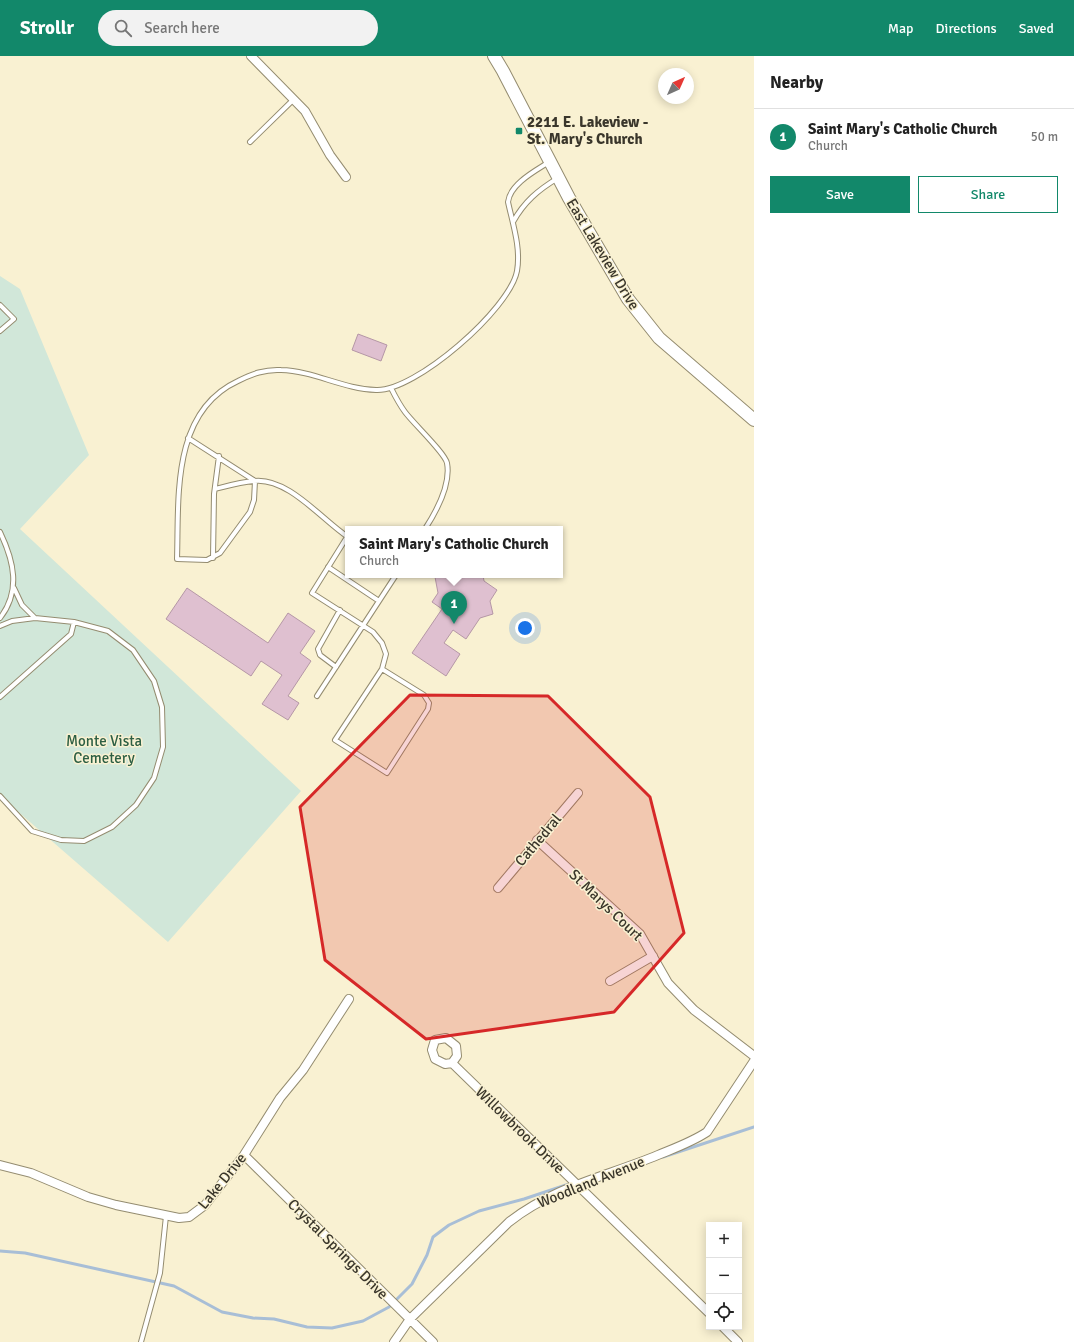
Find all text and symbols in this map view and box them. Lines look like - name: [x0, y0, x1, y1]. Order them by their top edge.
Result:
- search box: [98, 10, 378, 46]
- text: Strollr: [20, 16, 74, 40]
- icon: search: [112, 17, 134, 39]
- text: Search here: [144, 19, 220, 37]
- text: Map: [888, 20, 914, 37]
- text: Directions: [936, 20, 997, 37]
- text: Saved: [1019, 20, 1054, 37]
- north arrow: [658, 68, 694, 104]
- text: Nearby: [770, 72, 823, 93]
- place label: 2211 E. Lakeview - St. Mary's Church: [527, 113, 649, 148]
- text: Saint Mary's Catholic Church: [808, 120, 997, 138]
- marker: 2211 E. Lakeview - St. Mary's Church: [514, 126, 524, 136]
- text: 1: [779, 129, 787, 145]
- text: 50 m: [1031, 129, 1058, 145]
- text: Church: [808, 138, 848, 154]
- button: Save: [770, 176, 910, 213]
- button: Share: [918, 176, 1058, 213]
- street label: East Lakeview Drive: [563, 195, 643, 313]
- popup: [345, 526, 563, 578]
- text: Saint Mary's Catholic Church: [359, 535, 549, 553]
- text: Church: [359, 553, 399, 569]
- pin: 1: [441, 591, 467, 624]
- your location: [515, 618, 535, 638]
- park label: Monte Vista Cemetery: [66, 732, 142, 767]
- street label: Cathedral: [511, 810, 565, 870]
- street label: St Marys Court: [565, 865, 647, 945]
- street label: Willowbrook Drive: [472, 1083, 568, 1177]
- street label: Lake Drive: [194, 1149, 250, 1213]
- street label: Woodland Avenue: [535, 1152, 647, 1212]
- street label: Crystal Springs Drive: [284, 1195, 392, 1303]
- map controls: [706, 1222, 742, 1330]
- button: +: [706, 1222, 742, 1258]
- button: −: [706, 1258, 742, 1294]
- button: locate: [706, 1294, 742, 1330]

